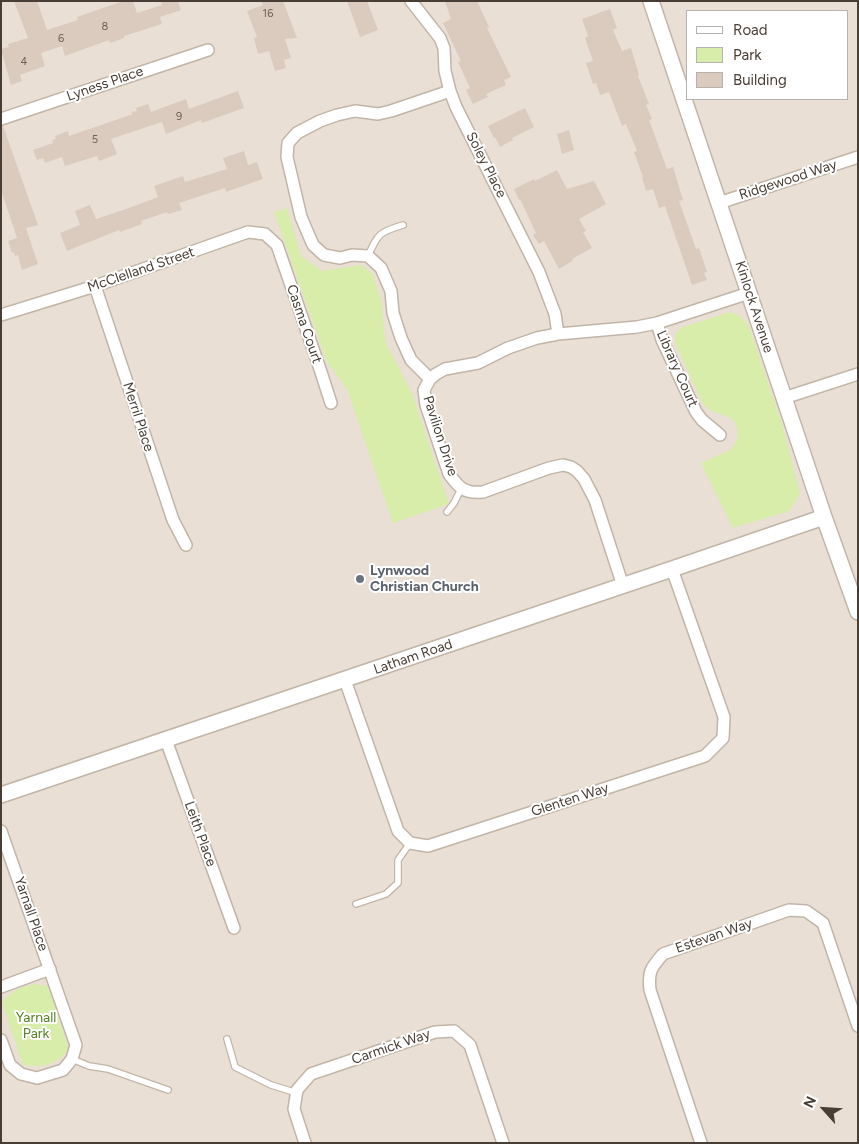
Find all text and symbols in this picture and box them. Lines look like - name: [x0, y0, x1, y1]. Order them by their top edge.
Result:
- house number: 16: [263, 7, 273, 21]
- legend: [686, 10, 849, 100]
- house number: 8: [102, 20, 108, 34]
- text: Road: [733, 21, 768, 39]
- house number: 6: [58, 32, 64, 46]
- text: Park: [733, 46, 762, 64]
- house number: 4: [21, 55, 27, 69]
- street label: Lyness Place: [64, 63, 146, 105]
- text: Building: [733, 71, 787, 89]
- house number: 9: [176, 110, 182, 124]
- street label: Soley Place: [462, 129, 510, 201]
- house number: 5: [92, 133, 98, 147]
- street label: Ridgewood Way: [737, 156, 839, 204]
- street label: McClelland Street: [85, 244, 197, 296]
- street label: Kinlock Avenue: [731, 259, 777, 355]
- street label: Casma Court: [283, 282, 325, 366]
- street label: Library Court: [653, 328, 701, 410]
- street label: Merril Place: [119, 380, 157, 454]
- street label: Pavilion Drive: [419, 394, 461, 478]
- place label: Lynwood Christian Church: [370, 563, 479, 596]
- marker: Lynwood Christian Church: [354, 573, 366, 585]
- street label: Latham Road: [371, 636, 455, 678]
- street label: Glenten Way: [529, 780, 611, 820]
- street label: Leith Place: [180, 799, 220, 869]
- street label: Yarnall Place: [10, 875, 52, 953]
- street label: Estevan Way: [673, 915, 755, 957]
- park label: Yarnall Park: [16, 1010, 56, 1042]
- street label: Carmick Way: [349, 1026, 433, 1068]
- north arrow: [799, 1084, 849, 1134]
- text: N: [800, 1094, 820, 1111]

